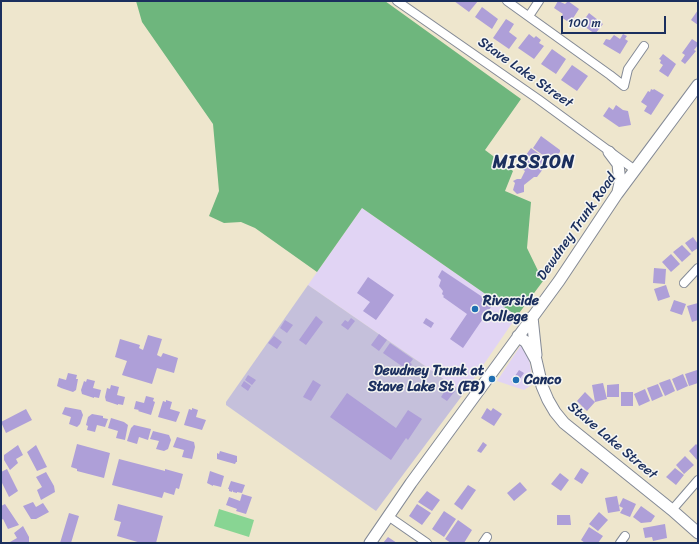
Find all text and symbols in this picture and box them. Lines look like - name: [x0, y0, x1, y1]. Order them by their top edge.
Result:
- scale bar: [563, 8, 668, 34]
- text: 100 m: [568, 12, 601, 34]
- street label: Stave Lake Street: [474, 34, 576, 112]
- district label: MISSION: [494, 152, 574, 174]
- street label: Dewdney Trunk Road: [534, 170, 620, 284]
- place label: Riverside College: [483, 293, 539, 326]
- marker: Riverside College: [470, 304, 480, 314]
- place label: Dewdney Trunk at Stave Lake St (EB): [368, 363, 484, 396]
- place label: Canco: [524, 372, 561, 388]
- marker: Dewdney Trunk at Stave Lake St (EB): [487, 374, 497, 384]
- marker: Canco: [511, 375, 521, 385]
- street label: Stave Lake Street: [564, 399, 660, 483]

